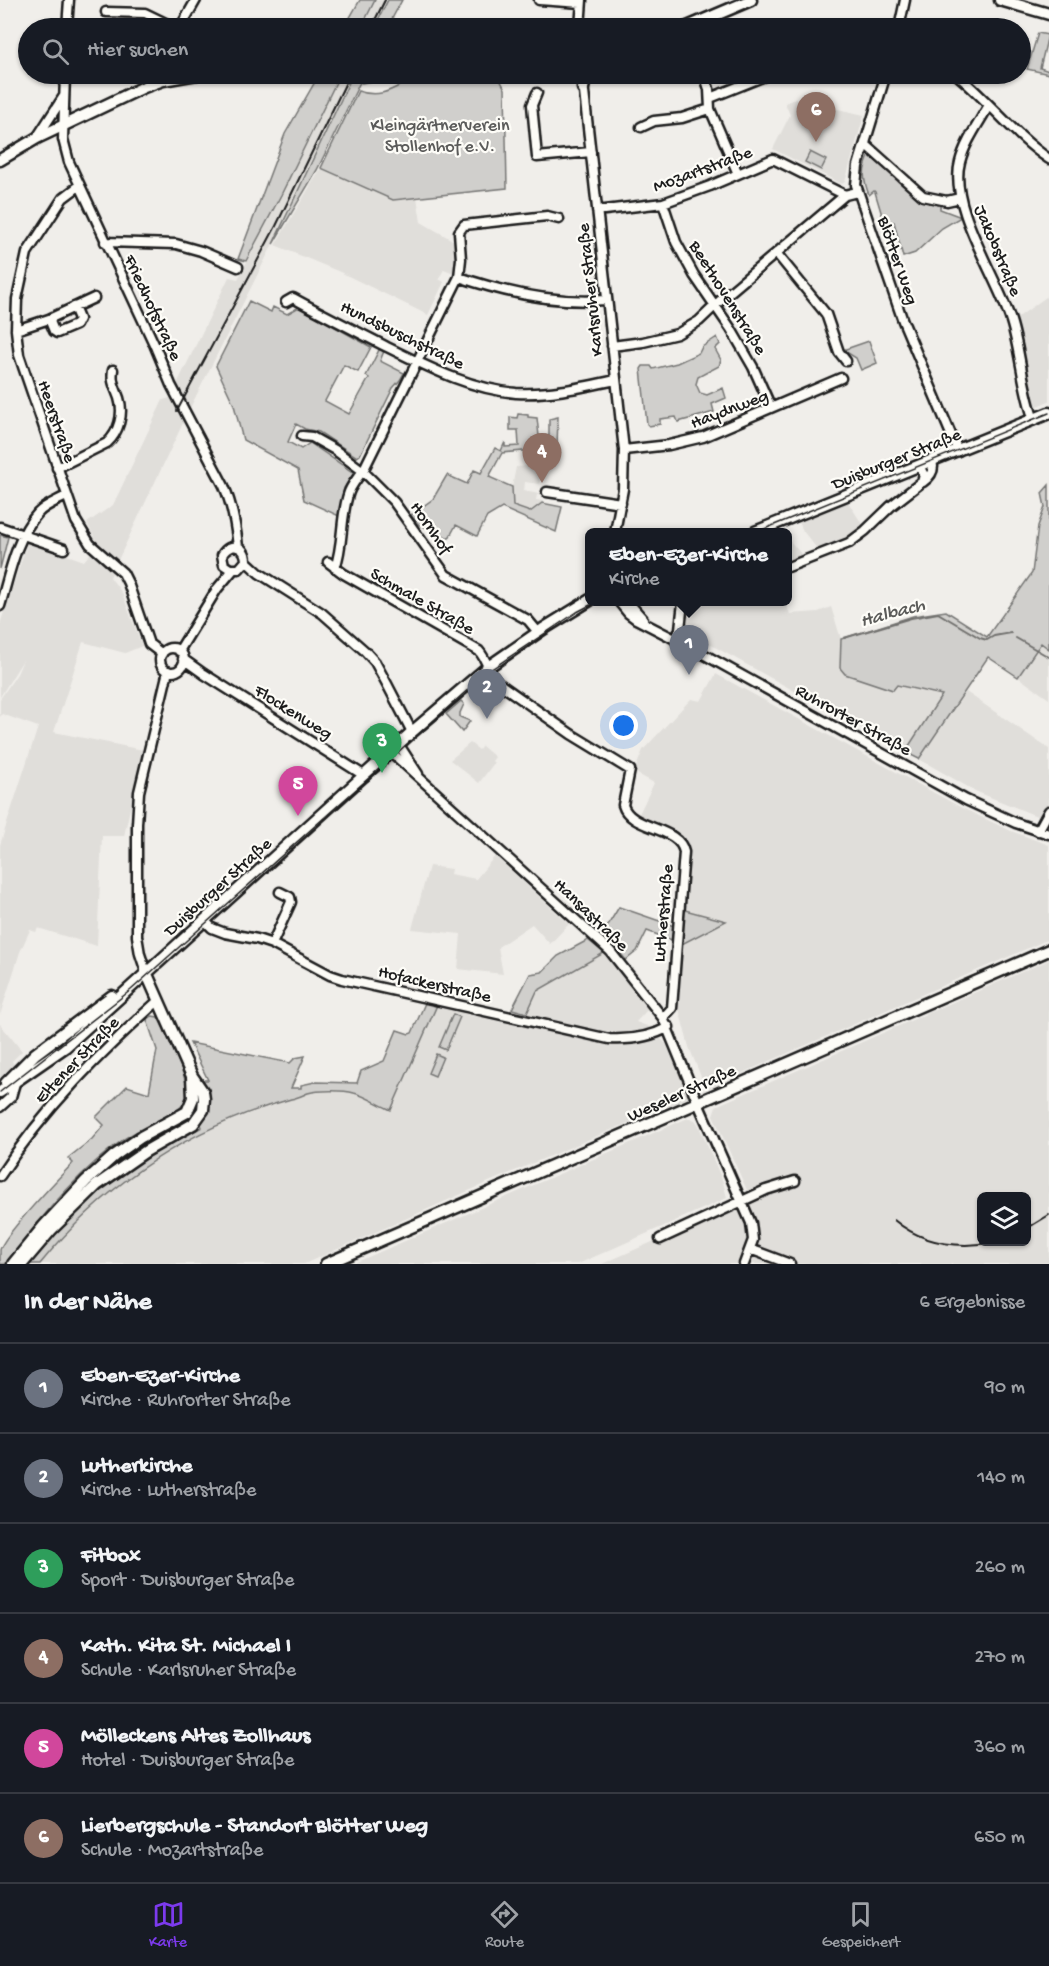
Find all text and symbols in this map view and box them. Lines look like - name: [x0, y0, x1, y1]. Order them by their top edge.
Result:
- search box: [18, 18, 1031, 84]
- icon: search: [39, 35, 72, 68]
- text: Hier suchen: [87, 38, 188, 64]
- pin: 6: [796, 92, 836, 142]
- park label: Kleingärtnerverein Stollenhof e.V.: [370, 116, 510, 158]
- street label: Mozartstraße: [650, 142, 756, 198]
- street label: Jakobstraße: [968, 202, 1026, 300]
- street label: Blötter Weg: [871, 213, 922, 308]
- street label: Karlsruher Straße: [574, 222, 609, 357]
- street label: Beethovenstraße: [683, 237, 771, 360]
- street label: Friedhofstraße: [118, 251, 186, 365]
- street label: Hundsbuschstraße: [336, 297, 468, 376]
- street label: Heerstraße: [32, 378, 80, 466]
- street label: Haydnweg: [688, 386, 772, 435]
- street label: Duisburger Straße: [828, 425, 965, 496]
- pin: 4: [522, 434, 562, 483]
- street label: Hornhof: [404, 498, 456, 560]
- popup: [585, 528, 792, 606]
- text: Eben-Ezer-Kirche: [609, 543, 768, 569]
- street label: Schmale Straße: [366, 564, 478, 641]
- text: Kirche: [609, 569, 659, 592]
- water label: Halbach: [858, 595, 928, 634]
- pin: 1: [670, 626, 708, 675]
- pin: 2: [468, 670, 506, 719]
- street label: Flockenweg: [249, 680, 336, 745]
- street label: Ruhrorter Straße: [791, 681, 915, 762]
- your location: [609, 711, 638, 740]
- pin: 3: [362, 724, 401, 773]
- pin: 5: [278, 766, 318, 816]
- street label: Duisburger Straße: [160, 834, 277, 942]
- street label: Lutherstraße: [650, 863, 679, 963]
- street label: Hansastraße: [548, 875, 633, 957]
- street label: Hofackerstraße: [376, 962, 494, 1009]
- street label: Eltener Straße: [31, 1012, 125, 1109]
- street label: Weseler Straße: [624, 1061, 740, 1128]
- map controls: [977, 1192, 1031, 1246]
- button: layers: [977, 1192, 1031, 1246]
- text: In der Nähe: [24, 1288, 152, 1319]
- text: 6 Ergebnisse: [919, 1292, 1025, 1315]
- text: Eben-Ezer-Kirche: [81, 1364, 240, 1390]
- text: 1: [39, 1377, 48, 1400]
- text: 90 m: [985, 1377, 1025, 1400]
- text: Kirche · Ruhrorter Straße: [81, 1390, 291, 1413]
- text: Lutherkirche: [81, 1454, 192, 1480]
- text: 2: [39, 1467, 48, 1490]
- text: 140 m: [977, 1467, 1025, 1490]
- text: Kirche · Lutherstraße: [81, 1480, 256, 1503]
- text: Fitbox: [81, 1544, 141, 1570]
- text: 3: [38, 1557, 49, 1580]
- text: 260 m: [975, 1557, 1025, 1580]
- text: Sport · Duisburger Straße: [81, 1570, 294, 1593]
- text: Kath. Kita St. Michael I: [81, 1634, 291, 1660]
- text: 4: [39, 1647, 48, 1670]
- text: 270 m: [975, 1647, 1025, 1670]
- text: Schule · Karlsruher Straße: [81, 1660, 296, 1683]
- text: Mölleckens Altes Zollhaus: [81, 1724, 310, 1750]
- text: 5: [38, 1737, 49, 1760]
- text: 360 m: [974, 1737, 1025, 1760]
- text: Hotel · Duisburger Straße: [81, 1750, 294, 1773]
- text: Lierbergschule - Standort Blötter Weg: [81, 1814, 428, 1840]
- text: 6: [38, 1827, 49, 1850]
- text: 650 m: [974, 1827, 1025, 1850]
- text: Schule · Mozartstraße: [81, 1840, 263, 1863]
- tab: Karte: [149, 1898, 187, 1953]
- tab: Route: [485, 1898, 524, 1953]
- tab: Gespeichert: [822, 1898, 900, 1953]

